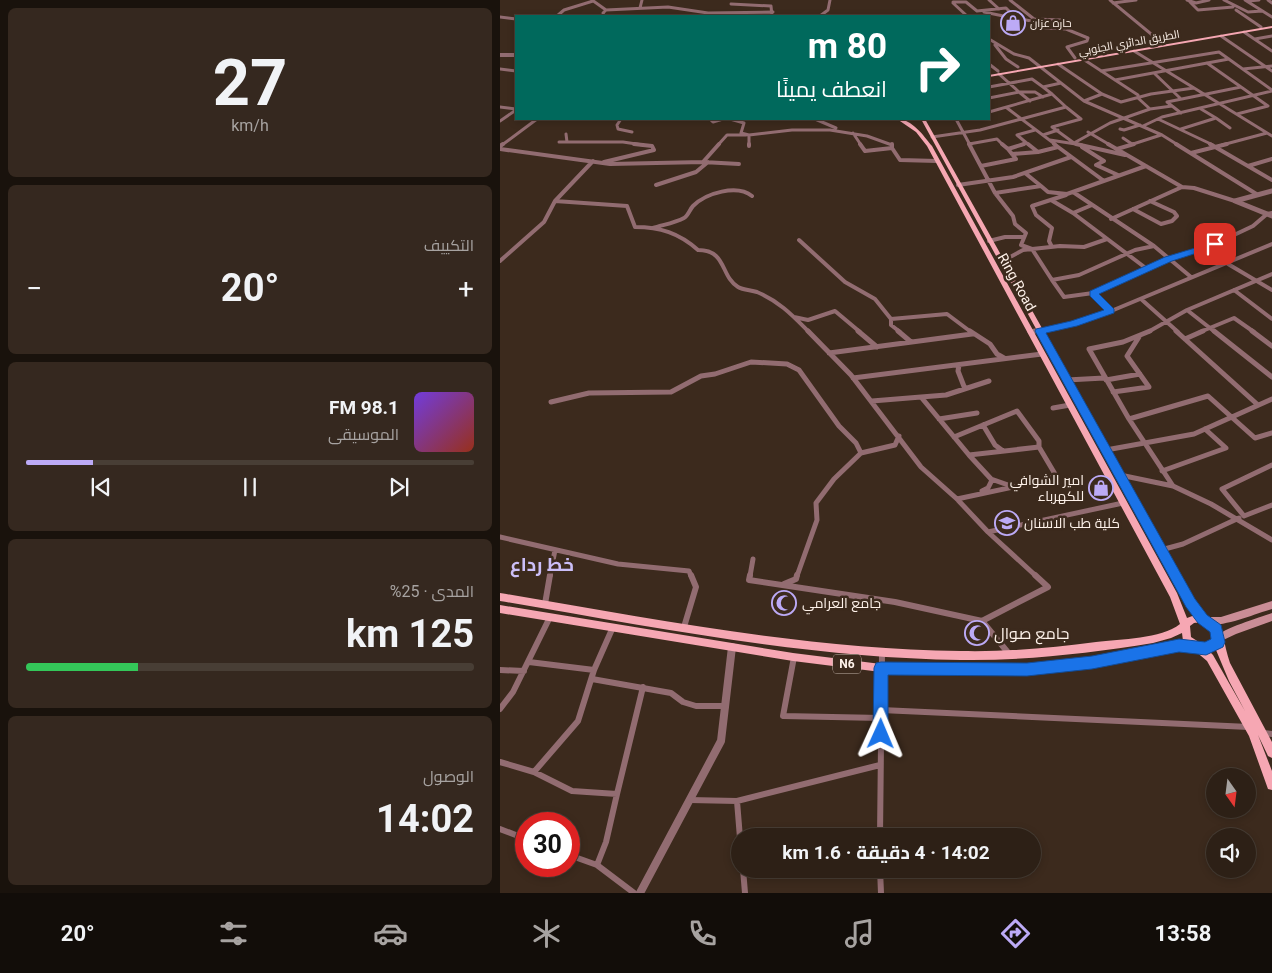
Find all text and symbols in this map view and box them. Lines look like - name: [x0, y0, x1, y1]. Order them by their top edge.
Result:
- shop icon: حاره عزان: [1000, 10, 1026, 36]
- place label: حاره عزان: [1030, 17, 1072, 30]
- text: 80 m: [808, 26, 887, 67]
- street label: الطريق الدائري الجنوبي: [1077, 28, 1181, 60]
- icon: right: [905, 35, 970, 100]
- text: 27: [213, 45, 287, 121]
- text: انعطف يمينًا: [776, 77, 887, 102]
- text: km/h: [231, 116, 269, 135]
- pin: [1194, 223, 1236, 265]
- icon: arrive: [1201, 230, 1229, 258]
- text: التكييف: [424, 236, 474, 255]
- street label: Ring Road: [995, 250, 1039, 314]
- text: 20°: [221, 266, 279, 310]
- text: −: [26, 272, 42, 305]
- text: +: [458, 272, 474, 305]
- text: 98.1 FM: [329, 396, 399, 419]
- text: الموسيقى: [328, 425, 399, 444]
- place label: امير الشوافي للكهرباء: [1010, 472, 1084, 504]
- icon: previous: [87, 473, 115, 501]
- icon: pause: [236, 473, 264, 501]
- icon: next: [385, 473, 413, 501]
- shop icon: امير الشوافي للكهرباء: [1088, 475, 1114, 501]
- school or university icon: كلية طب الاسنان: [994, 510, 1020, 536]
- place label: كلية طب الاسنان: [1024, 515, 1120, 531]
- district label: خط رداع: [510, 553, 574, 578]
- text: المدى · 25%: [390, 582, 474, 601]
- mosque icon: جامع العرامي: [771, 590, 797, 616]
- place label: جامع العرامي: [802, 595, 881, 615]
- text: 125 km: [346, 612, 474, 656]
- mosque icon: جامع صوال: [964, 620, 990, 646]
- place label: جامع صوال: [994, 624, 1069, 645]
- road number: N6: [833, 654, 861, 674]
- position arrow: [854, 707, 906, 759]
- text: الوصول: [423, 767, 474, 786]
- north arrow: [1206, 768, 1256, 818]
- map controls: [1206, 768, 1256, 878]
- text: 14:02: [376, 797, 474, 841]
- speed limit sign: 30: [515, 812, 580, 877]
- button: sound: [1206, 828, 1256, 878]
- text: 14:02 · 4 دقيقة · 1.6 km: [782, 841, 990, 864]
- icon: filters: [216, 916, 251, 951]
- icon: car: [373, 916, 408, 951]
- icon: climate: [529, 916, 564, 951]
- icon: phone: [685, 916, 720, 951]
- icon: music: [842, 916, 877, 951]
- icon: directions: [998, 916, 1033, 951]
- text: 20°: [61, 921, 95, 946]
- text: 13:58: [1155, 921, 1211, 946]

